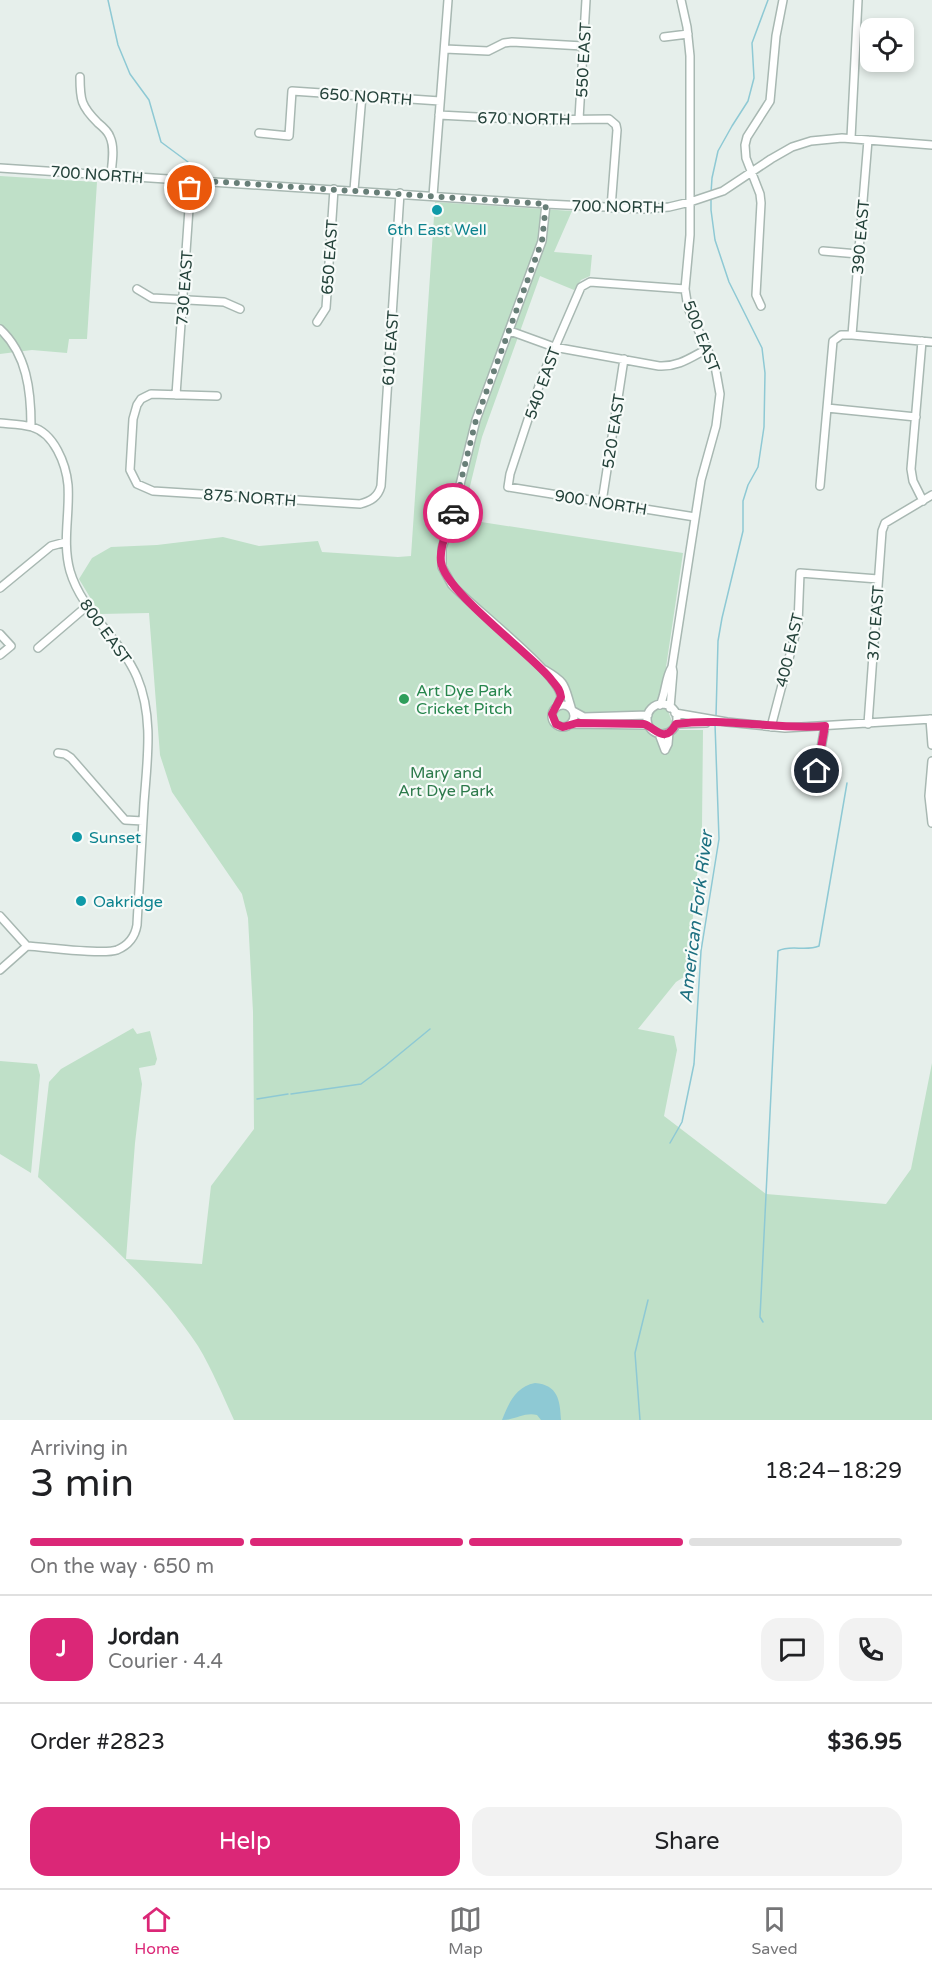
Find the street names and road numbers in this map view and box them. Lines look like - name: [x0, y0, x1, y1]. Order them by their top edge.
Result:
- street label: 550 EAST: [572, 22, 596, 98]
- street label: 650 NORTH: [319, 84, 413, 110]
- street label: 670 NORTH: [477, 108, 571, 130]
- street label: 700 NORTH: [50, 162, 144, 188]
- street label: 700 NORTH: [571, 196, 665, 218]
- street label: 390 EAST: [848, 198, 874, 276]
- street label: 650 EAST: [317, 218, 343, 295]
- street label: 730 EAST: [172, 249, 198, 326]
- street label: 500 EAST: [678, 298, 724, 375]
- street label: 610 EAST: [378, 309, 404, 386]
- street label: 540 EAST: [521, 344, 565, 422]
- street label: 520 EAST: [598, 392, 630, 470]
- street label: 875 NORTH: [203, 485, 297, 511]
- street label: 900 NORTH: [553, 486, 649, 520]
- street label: 370 EAST: [863, 584, 889, 661]
- street label: 800 EAST: [75, 595, 136, 668]
- street label: 400 EAST: [772, 611, 808, 689]

